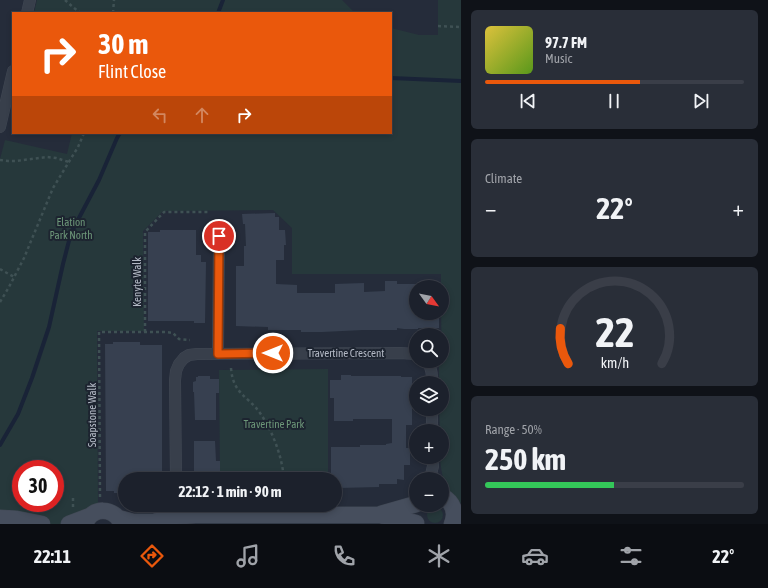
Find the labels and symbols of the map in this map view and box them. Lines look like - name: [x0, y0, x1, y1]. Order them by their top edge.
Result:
- park label: Elation Park North: [49, 216, 93, 241]
- pin: [202, 219, 236, 253]
- street label: Kenyte Walk: [131, 257, 143, 307]
- north arrow: [409, 280, 449, 320]
- position arrow: [252, 332, 294, 374]
- street label: Travertine Crescent: [307, 347, 385, 359]
- street label: Soapstone Walk: [86, 383, 98, 447]
- park label: Travertine Park: [244, 418, 305, 430]
- speed limit sign: 30: [12, 460, 64, 512]

